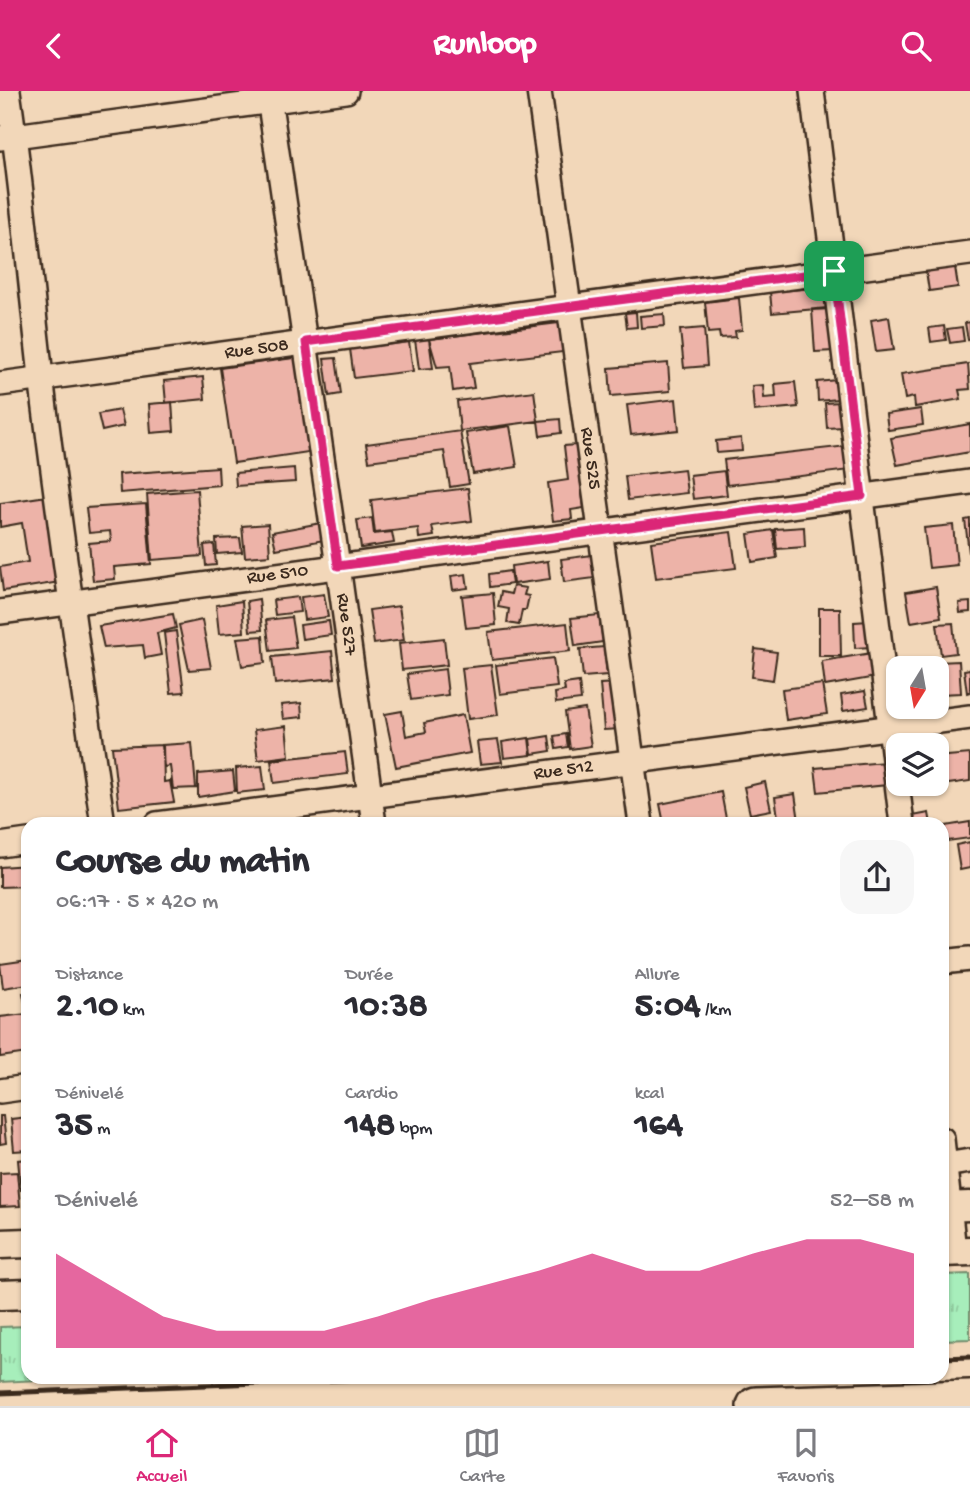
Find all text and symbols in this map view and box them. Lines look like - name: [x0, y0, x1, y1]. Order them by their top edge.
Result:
- icon: back: [35, 27, 73, 65]
- text: Runloop: [434, 27, 537, 65]
- icon: search: [897, 27, 935, 65]
- pin: [804, 241, 864, 301]
- icon: arrive: [815, 252, 853, 290]
- street label: Rue 508: [223, 334, 290, 365]
- street label: Rue 525: [574, 426, 606, 491]
- street label: Rue 510: [245, 559, 310, 590]
- street label: Rue 527: [330, 592, 362, 658]
- north arrow: [886, 656, 948, 719]
- map controls: [886, 656, 949, 796]
- button: layers: [886, 733, 949, 796]
- street label: Rue 512: [532, 755, 595, 786]
- button: share: [840, 840, 914, 914]
- text: Course du matin: [56, 841, 309, 885]
- text: 06:17 · 5 × 420 m: [56, 889, 218, 916]
- text: Distance: [56, 964, 123, 987]
- text: Durée: [345, 964, 393, 987]
- text: Allure: [635, 964, 680, 987]
- text: 2.10: [56, 987, 118, 1028]
- text: 10:38: [345, 987, 428, 1028]
- text: 5:04: [635, 987, 701, 1028]
- text: km: [118, 999, 145, 1022]
- text: /km: [701, 999, 732, 1022]
- text: Dénivelé: [56, 1083, 124, 1106]
- text: Cardio: [345, 1083, 398, 1106]
- text: kcal: [635, 1083, 664, 1106]
- text: 35: [56, 1106, 93, 1147]
- text: 148: [345, 1106, 395, 1147]
- text: 164: [635, 1106, 683, 1147]
- text: m: [93, 1118, 111, 1141]
- text: bpm: [395, 1118, 433, 1141]
- text: Dénivelé: [56, 1188, 138, 1215]
- text: 52–58 m: [830, 1188, 914, 1215]
- tab: Accueil: [136, 1424, 187, 1489]
- tab: Carte: [460, 1424, 505, 1489]
- tab: Favoris: [777, 1424, 834, 1489]

